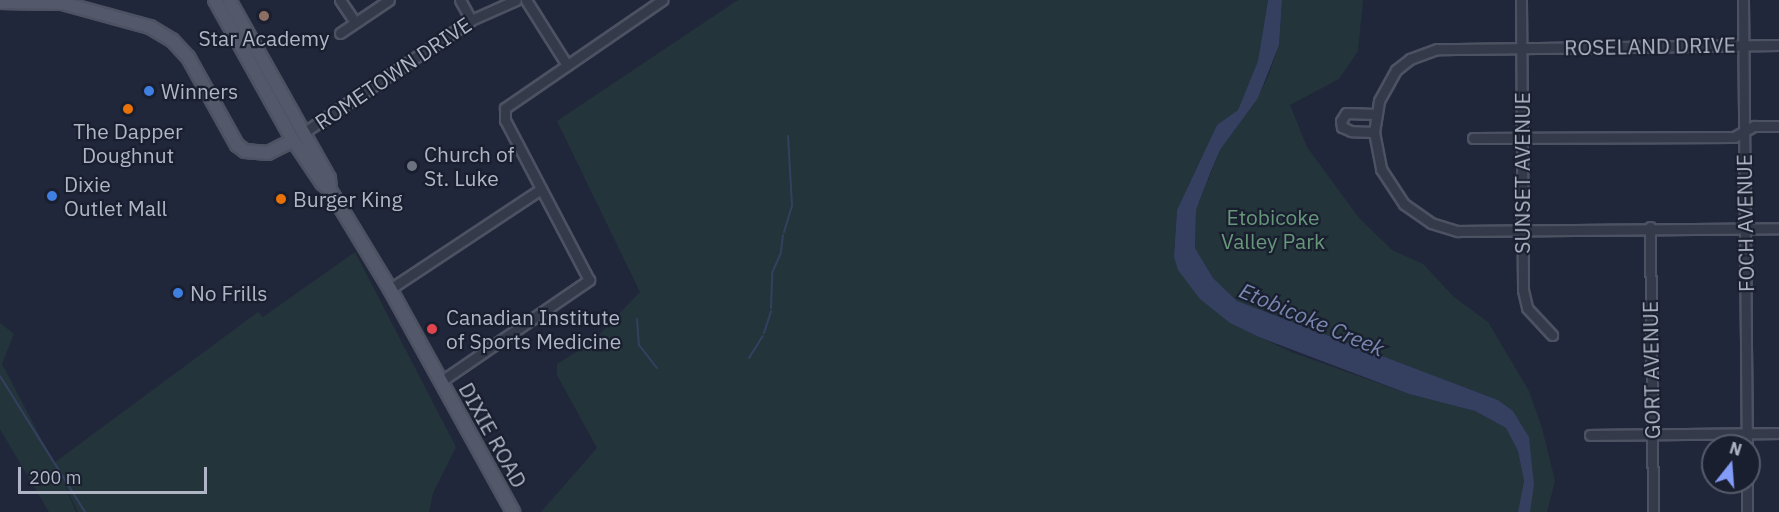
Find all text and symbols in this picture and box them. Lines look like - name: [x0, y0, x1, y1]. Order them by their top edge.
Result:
- marker: Star Academy: [257, 9, 271, 23]
- street label: ROMETOWN DRIVE: [310, 11, 476, 135]
- place label: Star Academy: [198, 25, 330, 51]
- street label: ROSELAND DRIVE: [1564, 32, 1736, 60]
- place label: Winners: [161, 78, 238, 104]
- marker: Winners: [142, 84, 156, 98]
- street label: SUNSET AVENUE: [1509, 92, 1535, 254]
- marker: The Dapper Doughnut: [121, 102, 135, 116]
- place label: The Dapper Doughnut: [73, 118, 183, 168]
- place label: Church of St. Luke: [424, 141, 514, 191]
- street label: FOCH AVENUE: [1731, 154, 1759, 292]
- marker: Church of St. Luke: [405, 159, 419, 173]
- place label: Dixie Outlet Mall: [64, 171, 167, 221]
- place label: Burger King: [293, 186, 403, 212]
- marker: Dixie Outlet Mall: [45, 189, 59, 203]
- marker: Burger King: [274, 192, 288, 206]
- park label: Etobicoke Valley Park: [1221, 204, 1325, 254]
- water label: Etobicoke Creek: [1236, 277, 1388, 361]
- place label: No Frills: [190, 280, 267, 306]
- marker: No Frills: [171, 286, 185, 300]
- street label: GORT AVENUE: [1637, 301, 1665, 439]
- place label: Canadian Institute of Sports Medicine: [446, 304, 621, 354]
- marker: Canadian Institute of Sports Medicine: [423, 320, 441, 338]
- street label: DIXIE ROAD: [454, 378, 532, 492]
- north arrow: [1701, 434, 1761, 494]
- text: N: [1727, 437, 1744, 460]
- scale bar: [21, 455, 210, 493]
- text: 200 m: [29, 466, 81, 489]

